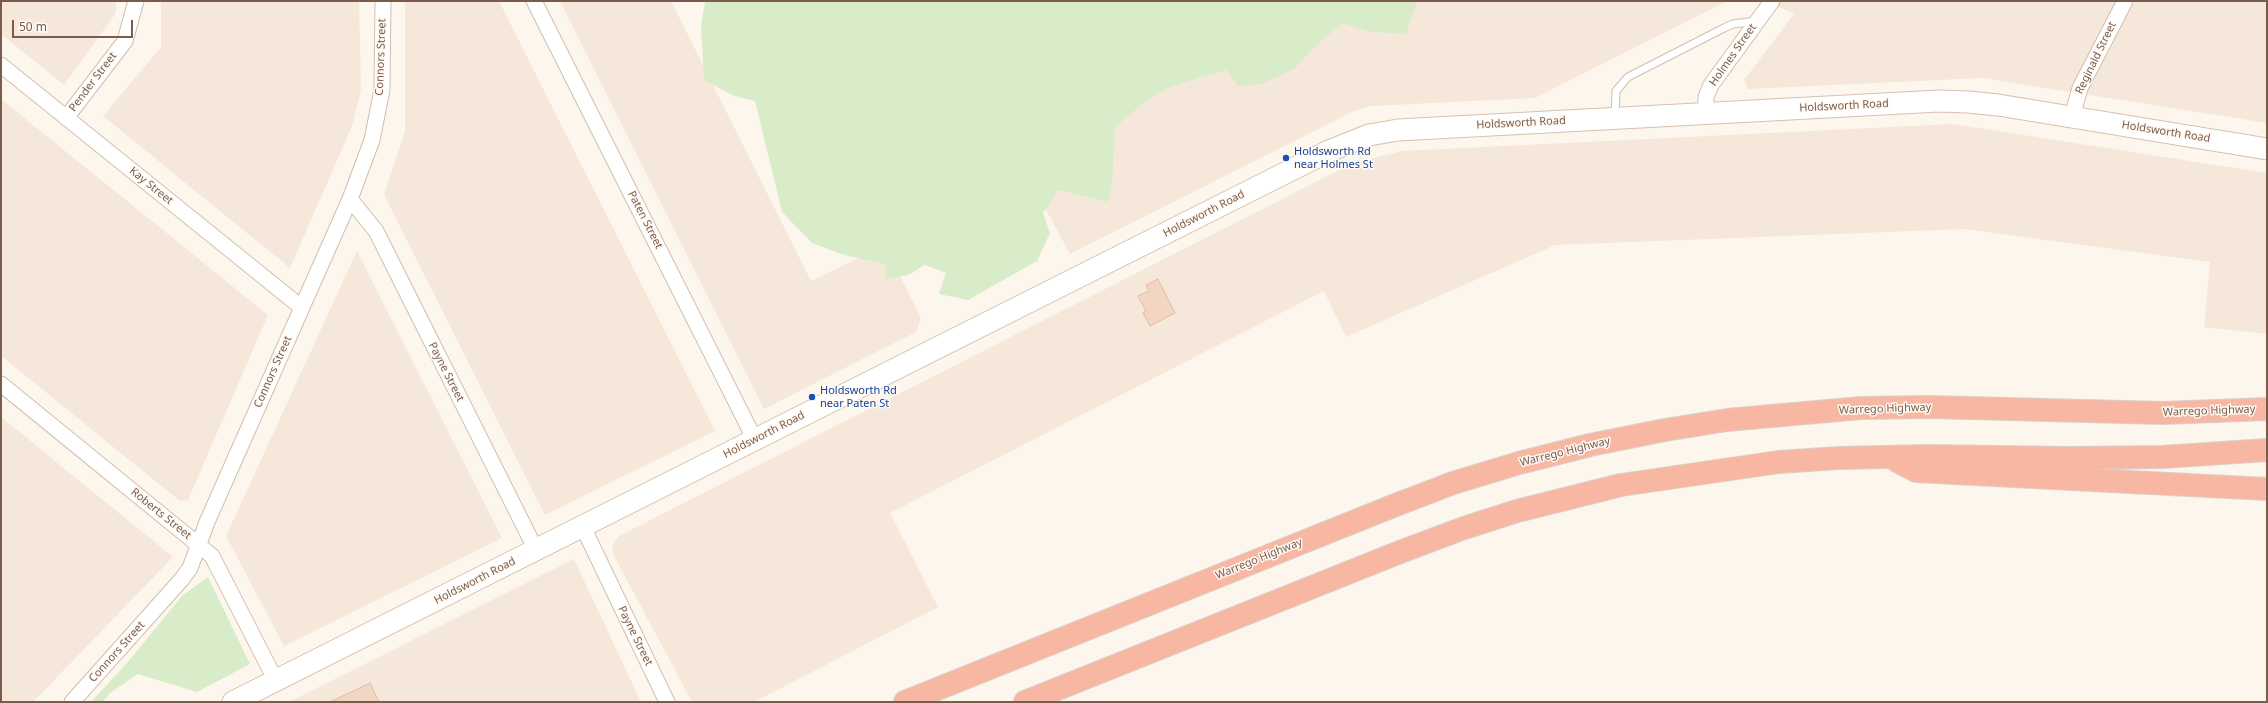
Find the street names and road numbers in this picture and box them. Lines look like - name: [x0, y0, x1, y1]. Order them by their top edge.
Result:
- street label: Connors Street: [373, 18, 389, 96]
- street label: Reginald Street: [2073, 20, 2119, 96]
- street label: Holmes Street: [1707, 21, 1759, 89]
- street label: Pender Street: [66, 50, 120, 114]
- street label: Holdsworth Road: [1799, 97, 1889, 115]
- street label: Holdsworth Road: [1476, 114, 1566, 132]
- street label: Holdsworth Road: [2121, 118, 2211, 146]
- street label: Kay Street: [127, 164, 175, 208]
- street label: Holdsworth Road: [1161, 188, 1247, 240]
- street label: Paten Street: [625, 189, 665, 251]
- street label: Connors Street: [251, 334, 295, 410]
- street label: Payne Street: [425, 340, 467, 404]
- street label: Warrego Highway: [1839, 401, 1931, 417]
- street label: Warrego Highway: [2163, 403, 2255, 419]
- street label: Holdsworth Road: [721, 409, 807, 461]
- street label: Warrego Highway: [1519, 434, 1611, 470]
- street label: Roberts Street: [128, 486, 194, 542]
- street label: Warrego Highway: [1214, 536, 1304, 582]
- street label: Holdsworth Road: [432, 555, 518, 607]
- street label: Payne Street: [615, 604, 655, 668]
- street label: Connors Street: [86, 619, 148, 685]

